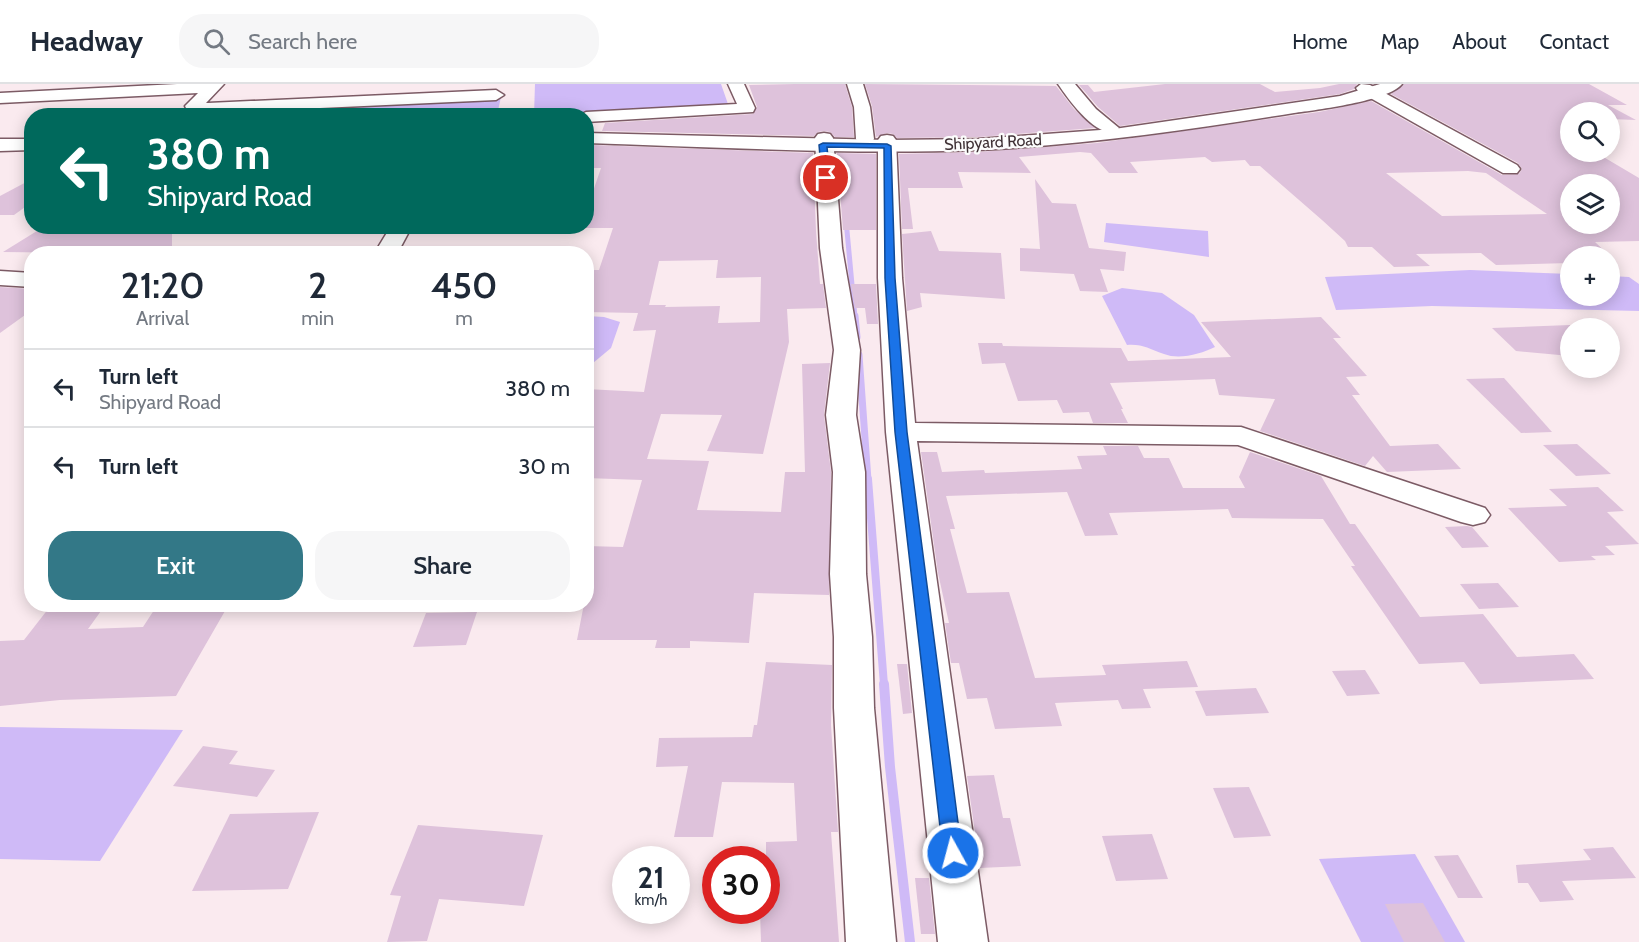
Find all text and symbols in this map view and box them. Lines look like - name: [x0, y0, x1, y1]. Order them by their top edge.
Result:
- search box: [179, 14, 599, 68]
- text: Headway: [30, 24, 143, 58]
- icon: search: [200, 25, 233, 58]
- text: Search here: [248, 28, 357, 55]
- text: Home: [1292, 29, 1348, 54]
- text: Map: [1381, 29, 1419, 54]
- text: About: [1452, 29, 1506, 54]
- text: Contact: [1539, 29, 1609, 54]
- map controls: [1560, 102, 1620, 378]
- button: search: [1560, 102, 1620, 162]
- text: 380 m: [147, 128, 271, 180]
- street label: Shipyard Road: [944, 130, 1042, 154]
- icon: left: [48, 132, 126, 210]
- pin: [800, 152, 851, 203]
- icon: arrive: [809, 161, 842, 194]
- button: layers: [1560, 174, 1620, 234]
- text: Shipyard Road: [147, 180, 312, 213]
- button: +: [1560, 246, 1620, 306]
- text: 21:20: [121, 263, 204, 307]
- text: 2: [308, 263, 327, 307]
- text: 450: [431, 263, 497, 307]
- text: Arrival: [136, 306, 189, 330]
- text: min: [301, 306, 334, 330]
- text: m: [455, 306, 473, 330]
- button: −: [1560, 318, 1620, 378]
- text: Turn left: [99, 363, 178, 390]
- icon: left: [48, 372, 81, 405]
- text: 380 m: [505, 375, 570, 402]
- text: Shipyard Road: [99, 390, 221, 414]
- icon: left: [48, 450, 81, 483]
- text: Turn left: [99, 453, 178, 480]
- text: 30 m: [518, 453, 570, 480]
- button: Exit: [48, 531, 303, 600]
- button: Share: [315, 531, 570, 600]
- position arrow: [921, 821, 985, 885]
- speed limit sign: 30: [702, 846, 780, 924]
- text: 21: [638, 859, 664, 896]
- text: km/h: [635, 891, 667, 909]

